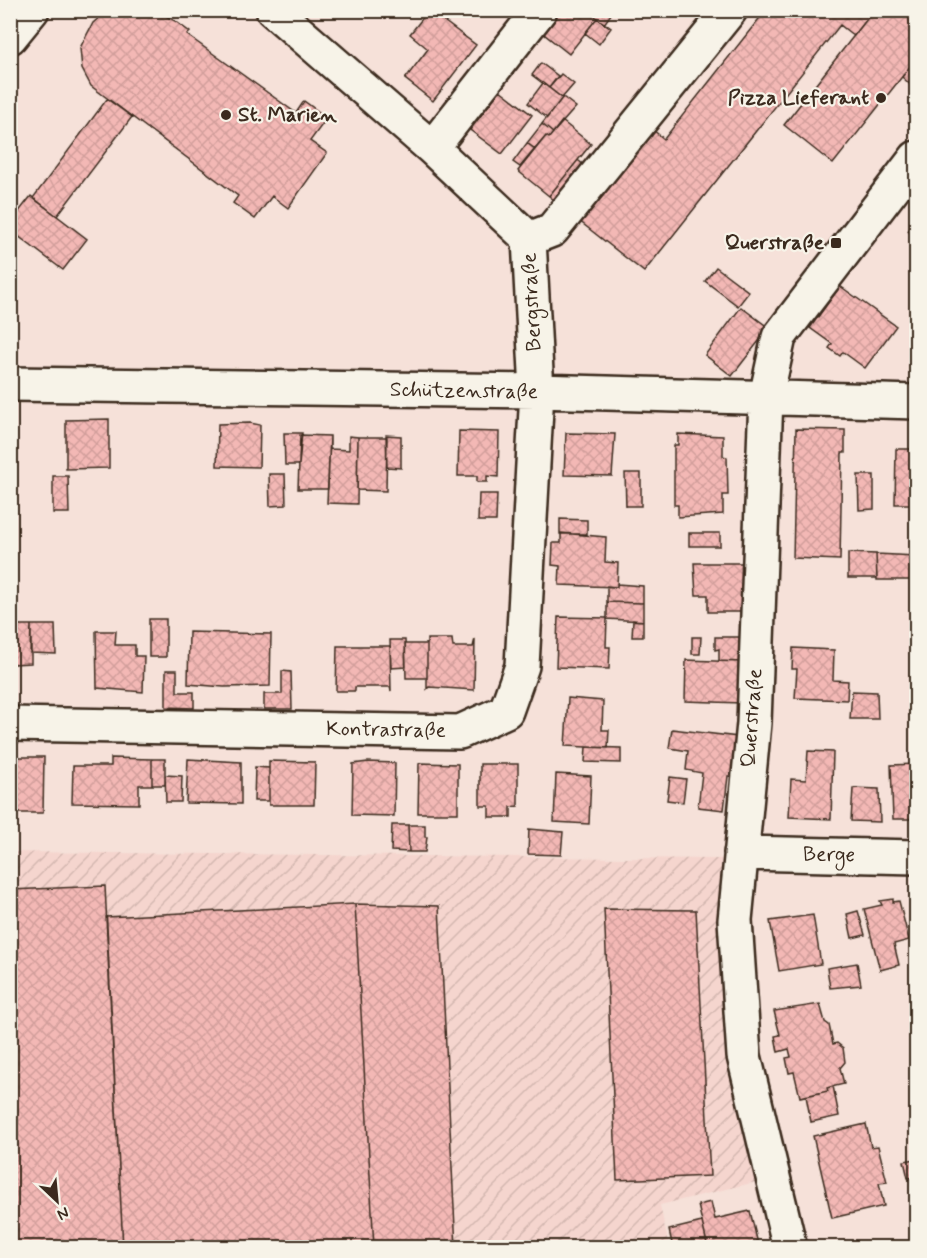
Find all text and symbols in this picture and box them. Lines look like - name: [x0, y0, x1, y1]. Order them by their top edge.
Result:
- place label: Pizza Lieferant: [728, 84, 869, 112]
- marker: Pizza Lieferant: [874, 91, 888, 105]
- place label: St. Marien: [238, 101, 337, 129]
- marker: St. Marien: [219, 108, 233, 122]
- place label: Querstraße: [725, 229, 825, 257]
- marker: Querstraße: [829, 236, 843, 250]
- street label: Bergstraße: [515, 252, 550, 352]
- street label: Schützenstraße: [390, 376, 538, 406]
- street label: Querstraße: [735, 668, 769, 768]
- street label: Kontrastraße: [326, 715, 446, 745]
- street label: Berge: [803, 841, 855, 870]
- north arrow: [27, 1171, 87, 1231]
- text: N: [54, 1201, 72, 1225]

